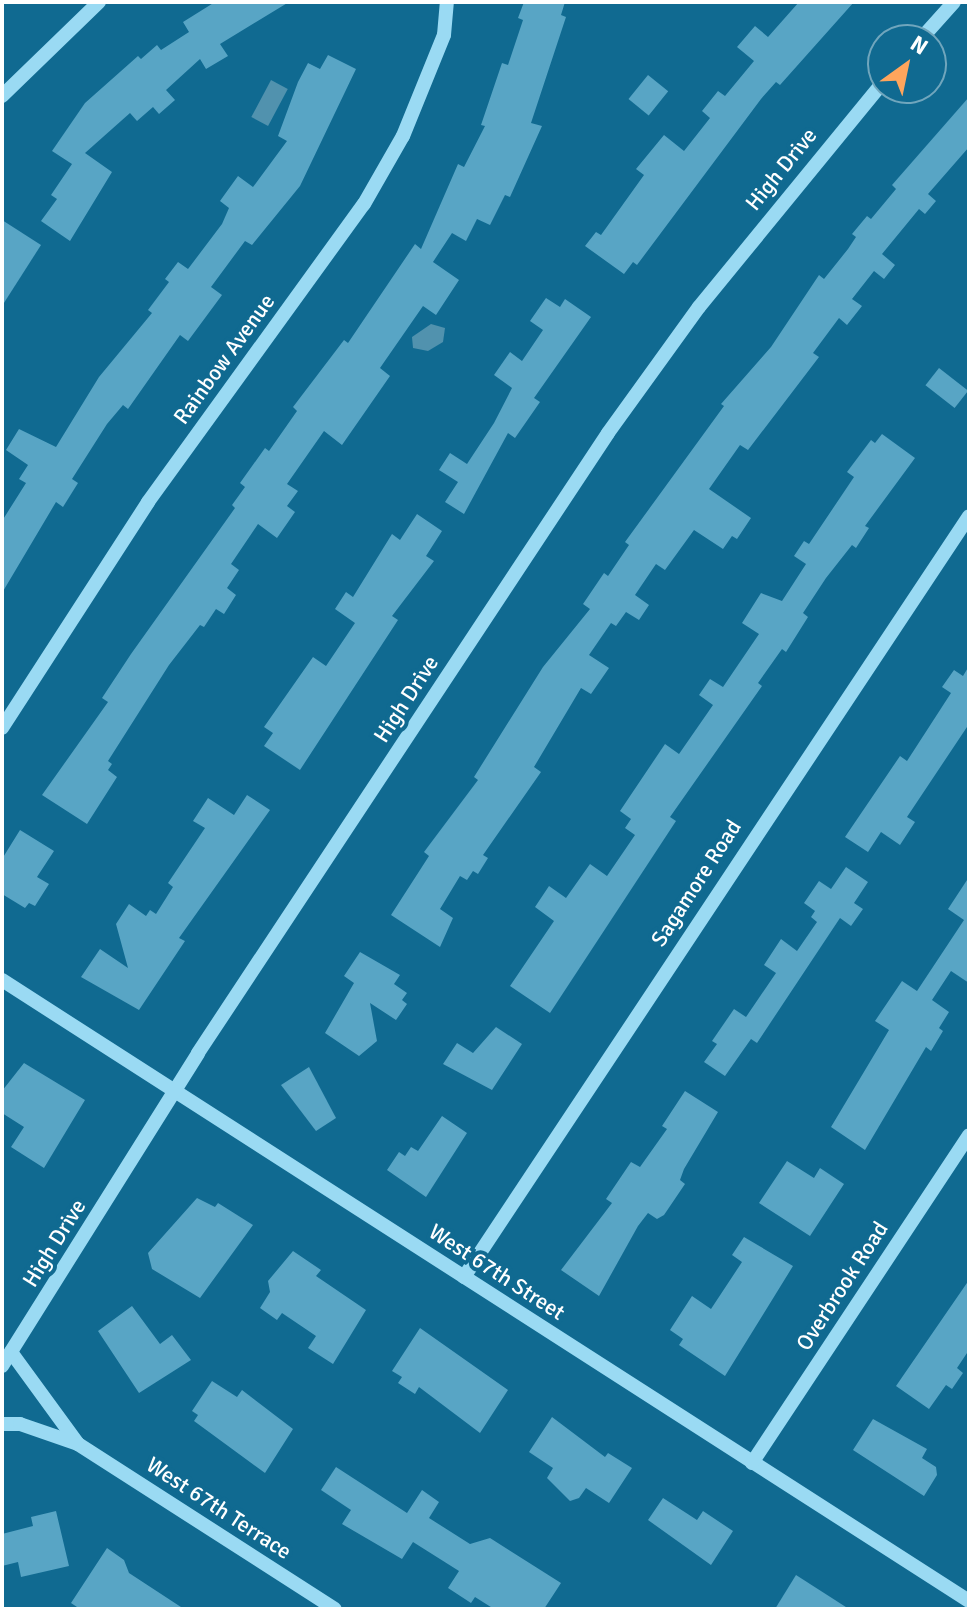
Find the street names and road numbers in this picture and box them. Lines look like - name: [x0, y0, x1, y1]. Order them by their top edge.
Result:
- street label: High Drive: [740, 122, 822, 216]
- street label: Rainbow Avenue: [168, 289, 280, 429]
- street label: High Drive: [368, 651, 444, 747]
- street label: Sagamore Road: [645, 815, 747, 951]
- street label: High Drive: [17, 1194, 91, 1292]
- street label: Overbrook Road: [791, 1217, 893, 1355]
- street label: West 67th Street: [424, 1218, 570, 1326]
- street label: West 67th Terrace: [142, 1451, 296, 1565]

